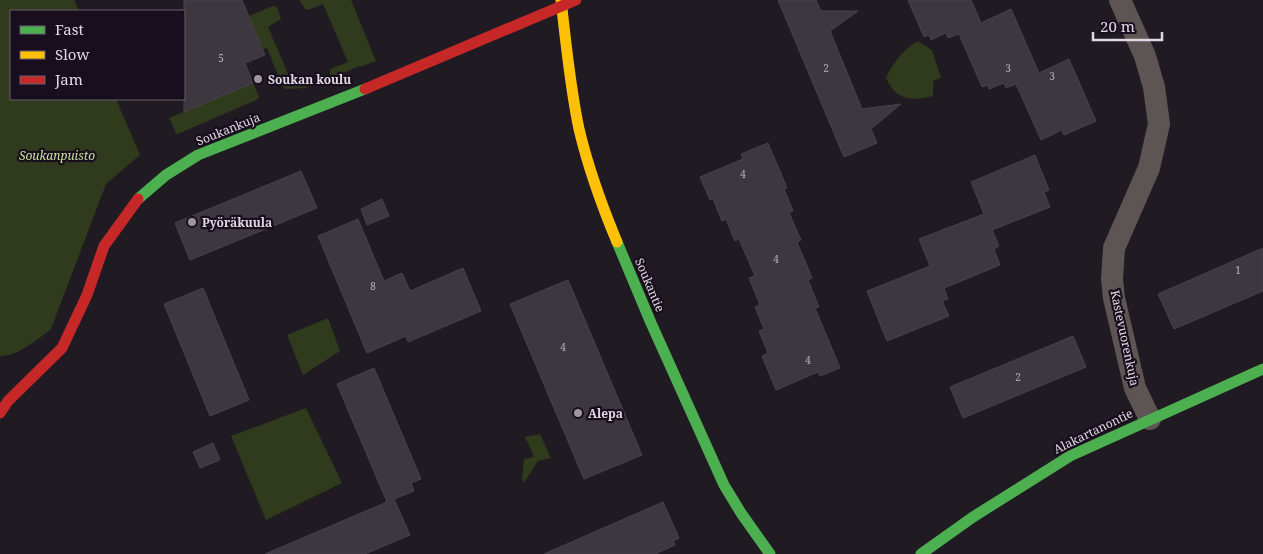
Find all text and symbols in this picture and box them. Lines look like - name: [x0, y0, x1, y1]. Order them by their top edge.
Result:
- legend: [10, 10, 185, 100]
- scale bar: [1093, 10, 1162, 42]
- text: 20 m: [1100, 16, 1135, 36]
- text: Fast: [55, 19, 84, 39]
- text: Slow: [55, 44, 89, 64]
- house number: 5: [218, 51, 224, 65]
- house number: 2: [823, 61, 829, 75]
- house number: 3: [1005, 61, 1011, 75]
- text: Jam: [54, 69, 83, 89]
- house number: 3: [1049, 69, 1055, 83]
- place label: Soukan koulu: [268, 71, 351, 88]
- marker: Soukan koulu: [252, 73, 264, 85]
- street label: Soukankuja: [193, 108, 263, 150]
- park label: Soukanpuisto: [19, 147, 95, 164]
- house number: 4: [740, 167, 746, 181]
- place label: Pyöräkuula: [202, 214, 272, 231]
- marker: Pyöräkuula: [186, 216, 198, 228]
- house number: 4: [773, 252, 779, 266]
- street label: Soukantie: [631, 255, 669, 315]
- house number: 1: [1235, 263, 1241, 277]
- house number: 8: [370, 279, 376, 293]
- street label: Kastevuorenkuja: [1107, 289, 1144, 388]
- house number: 4: [560, 340, 566, 354]
- house number: 4: [805, 353, 811, 367]
- house number: 2: [1015, 370, 1021, 384]
- street label: Alakartanontie: [1051, 404, 1135, 458]
- place label: Alepa: [588, 405, 623, 422]
- marker: Alepa: [572, 407, 584, 419]

